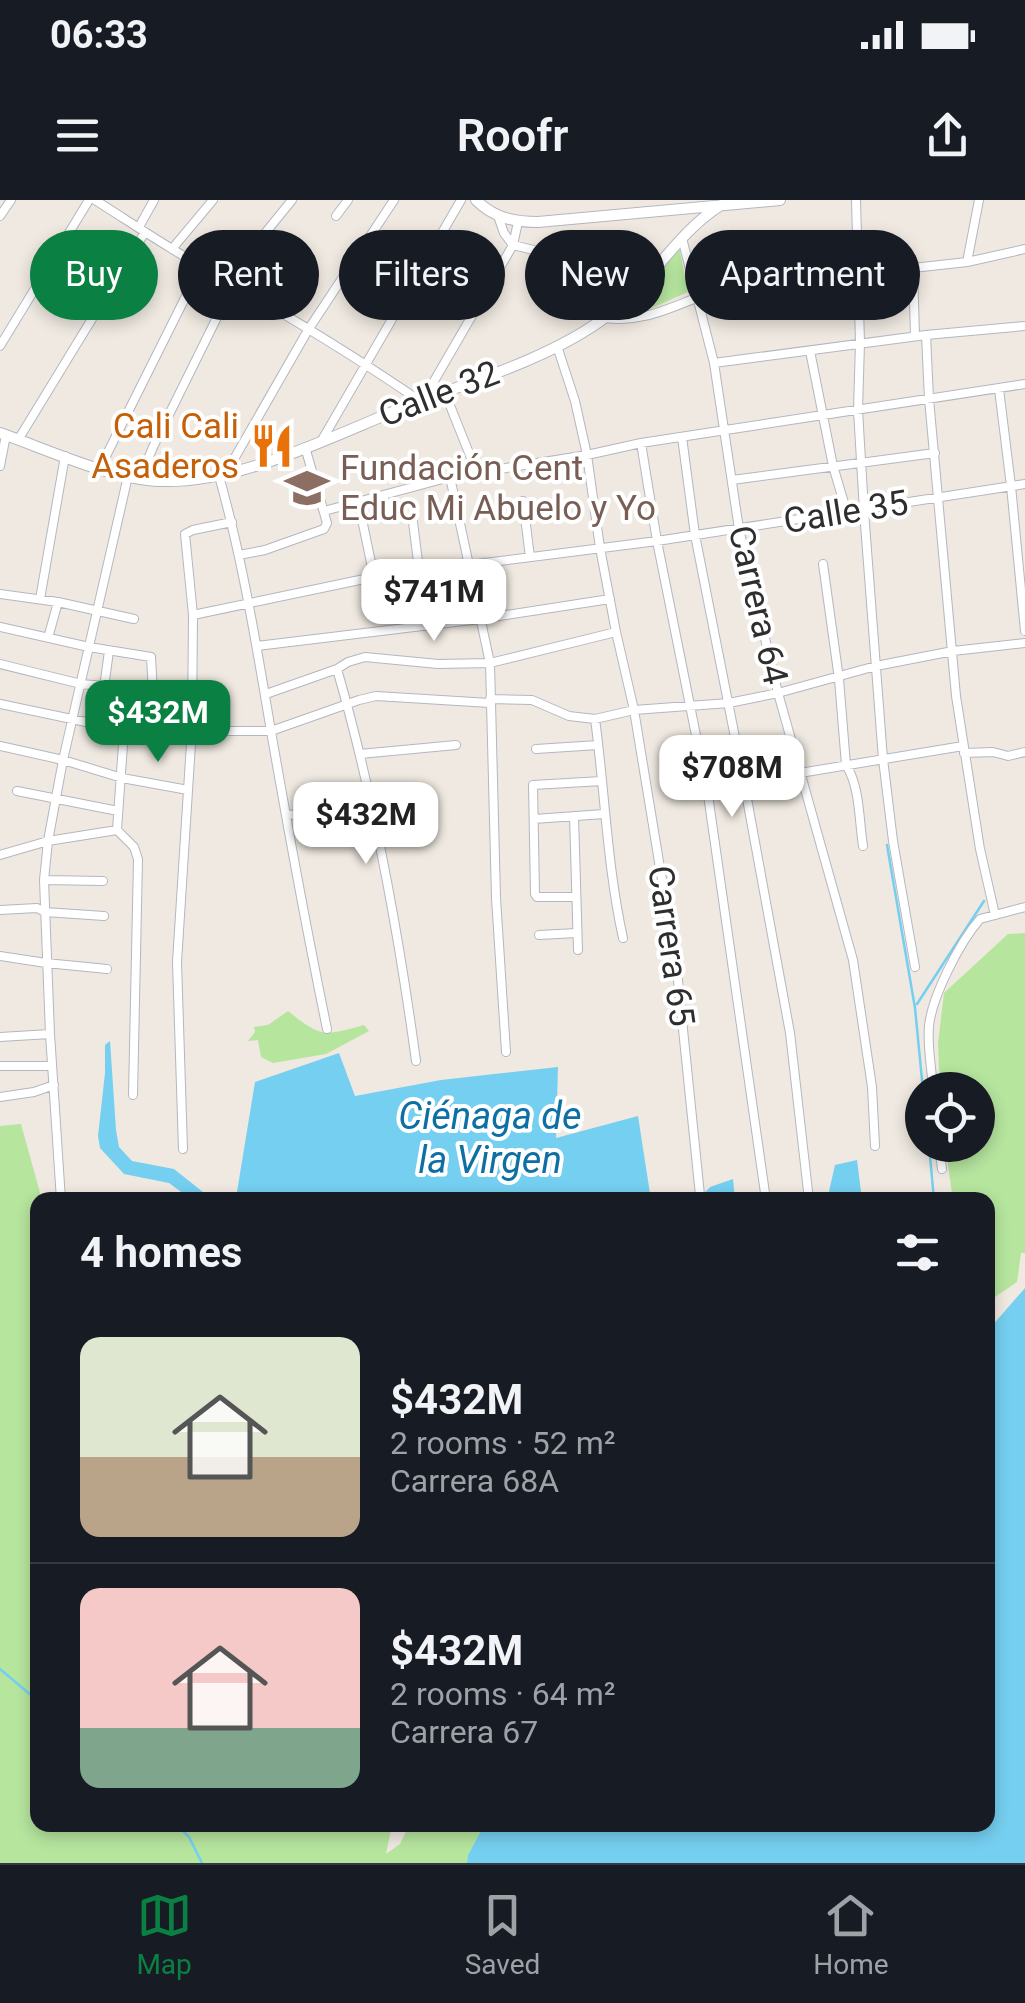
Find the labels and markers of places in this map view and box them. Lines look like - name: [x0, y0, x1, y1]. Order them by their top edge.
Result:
- place label: Cali Cali Asaderos: [91, 406, 239, 487]
- restaurant icon: Cali Cali Asaderos: [248, 422, 296, 470]
- place label: Fundación Cent Educ Mi Abuelo y Yo: [340, 448, 656, 529]
- school or university icon: Fundación Cent Educ Mi Abuelo y Yo: [283, 464, 331, 512]
- pin: $741M: [364, 559, 504, 644]
- pin: $432M: [88, 680, 228, 765]
- pin: $708M: [662, 735, 802, 820]
- pin: $432M: [296, 782, 436, 867]

